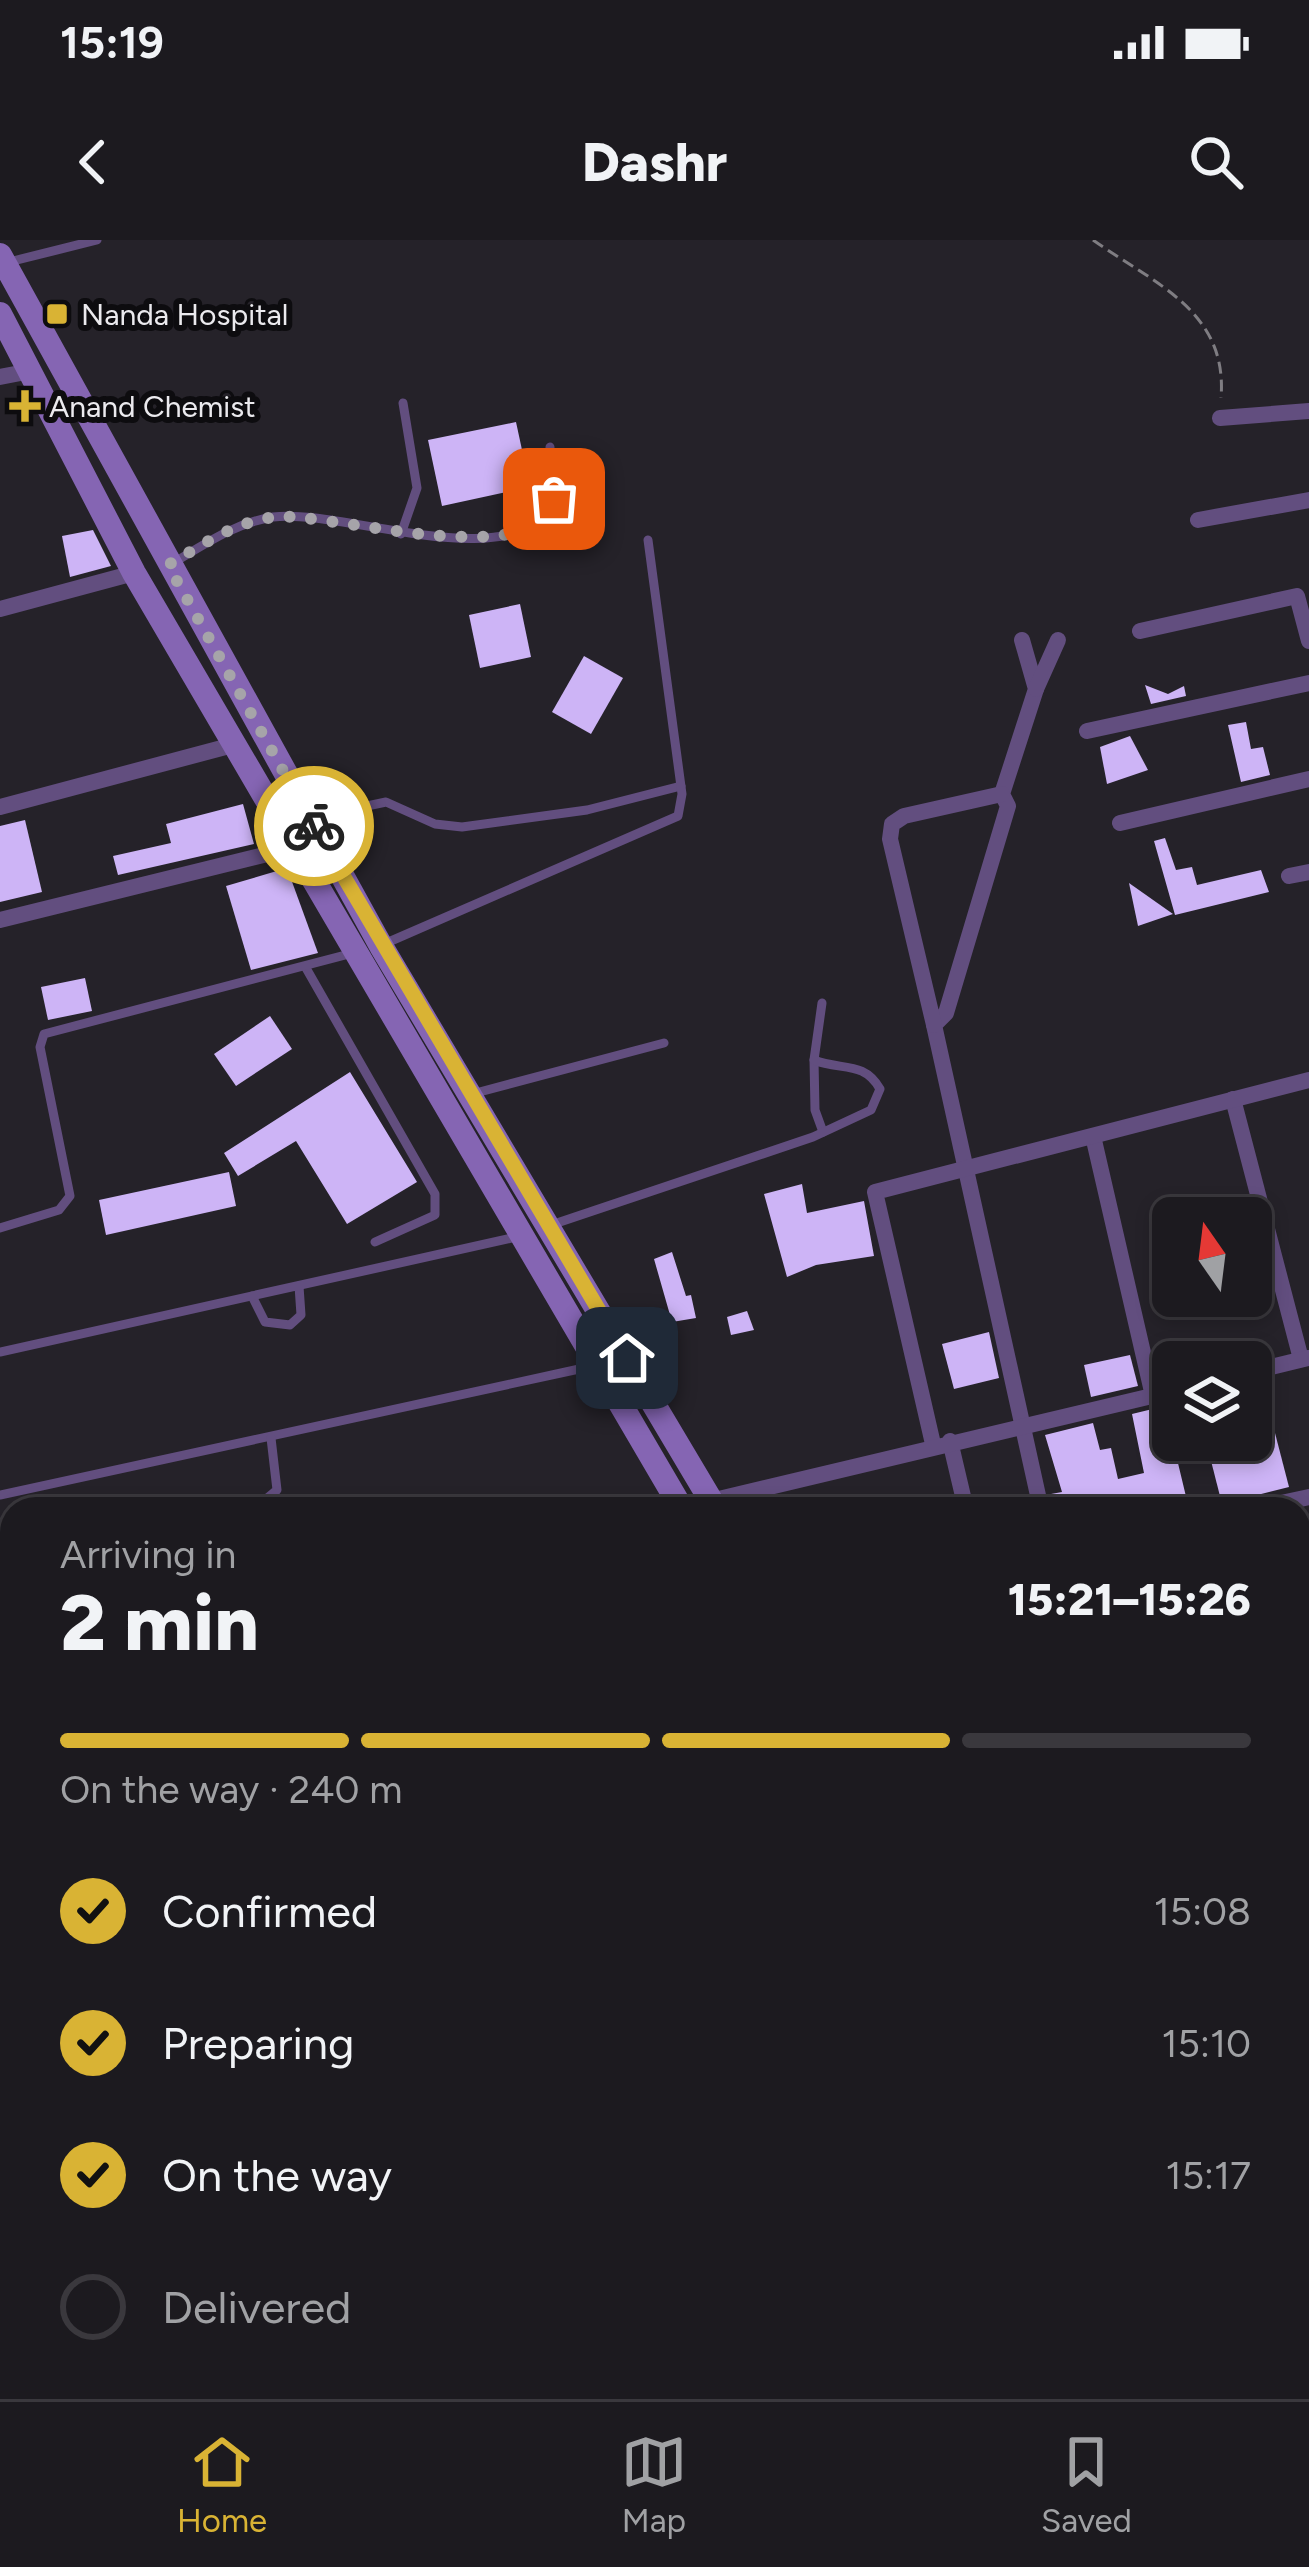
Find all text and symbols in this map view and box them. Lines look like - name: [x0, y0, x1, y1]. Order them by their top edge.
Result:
- text: 15:19: [60, 15, 164, 69]
- icon: back: [60, 129, 126, 195]
- icon: search: [1183, 129, 1249, 195]
- text: Dashr: [582, 130, 727, 195]
- place label: Nanda Hospital: [81, 296, 288, 333]
- marker: Nanda Hospital: [44, 301, 70, 327]
- place label: Anand Chemist: [49, 388, 256, 425]
- marker: Anand Chemist: [12, 393, 38, 419]
- pin: [503, 448, 605, 550]
- icon: bag: [521, 466, 587, 532]
- courier: [254, 766, 374, 886]
- icon: bike: [281, 793, 347, 859]
- north arrow: [1152, 1197, 1272, 1317]
- map controls: [1152, 1197, 1272, 1461]
- pin: [576, 1307, 678, 1409]
- icon: home: [594, 1325, 660, 1391]
- button: layers: [1152, 1341, 1272, 1461]
- text: Arriving in: [60, 1531, 236, 1578]
- text: 15:21–15:26: [1008, 1572, 1251, 1626]
- text: 2 min: [60, 1576, 259, 1670]
- text: On the way · 240 m: [60, 1766, 402, 1813]
- icon: check: [60, 1878, 126, 1944]
- text: Confirmed: [162, 1884, 377, 1938]
- text: 15:08: [1154, 1888, 1251, 1935]
- icon: check: [60, 2010, 126, 2076]
- text: Preparing: [162, 2016, 354, 2070]
- text: 15:10: [1161, 2020, 1251, 2067]
- icon: check: [60, 2142, 126, 2208]
- text: On the way: [162, 2148, 392, 2202]
- text: 15:17: [1166, 2152, 1251, 2199]
- text: Delivered: [162, 2280, 351, 2334]
- tab: Home: [177, 2429, 267, 2540]
- tab: Map: [621, 2429, 687, 2540]
- tab: Saved: [1041, 2429, 1132, 2540]

